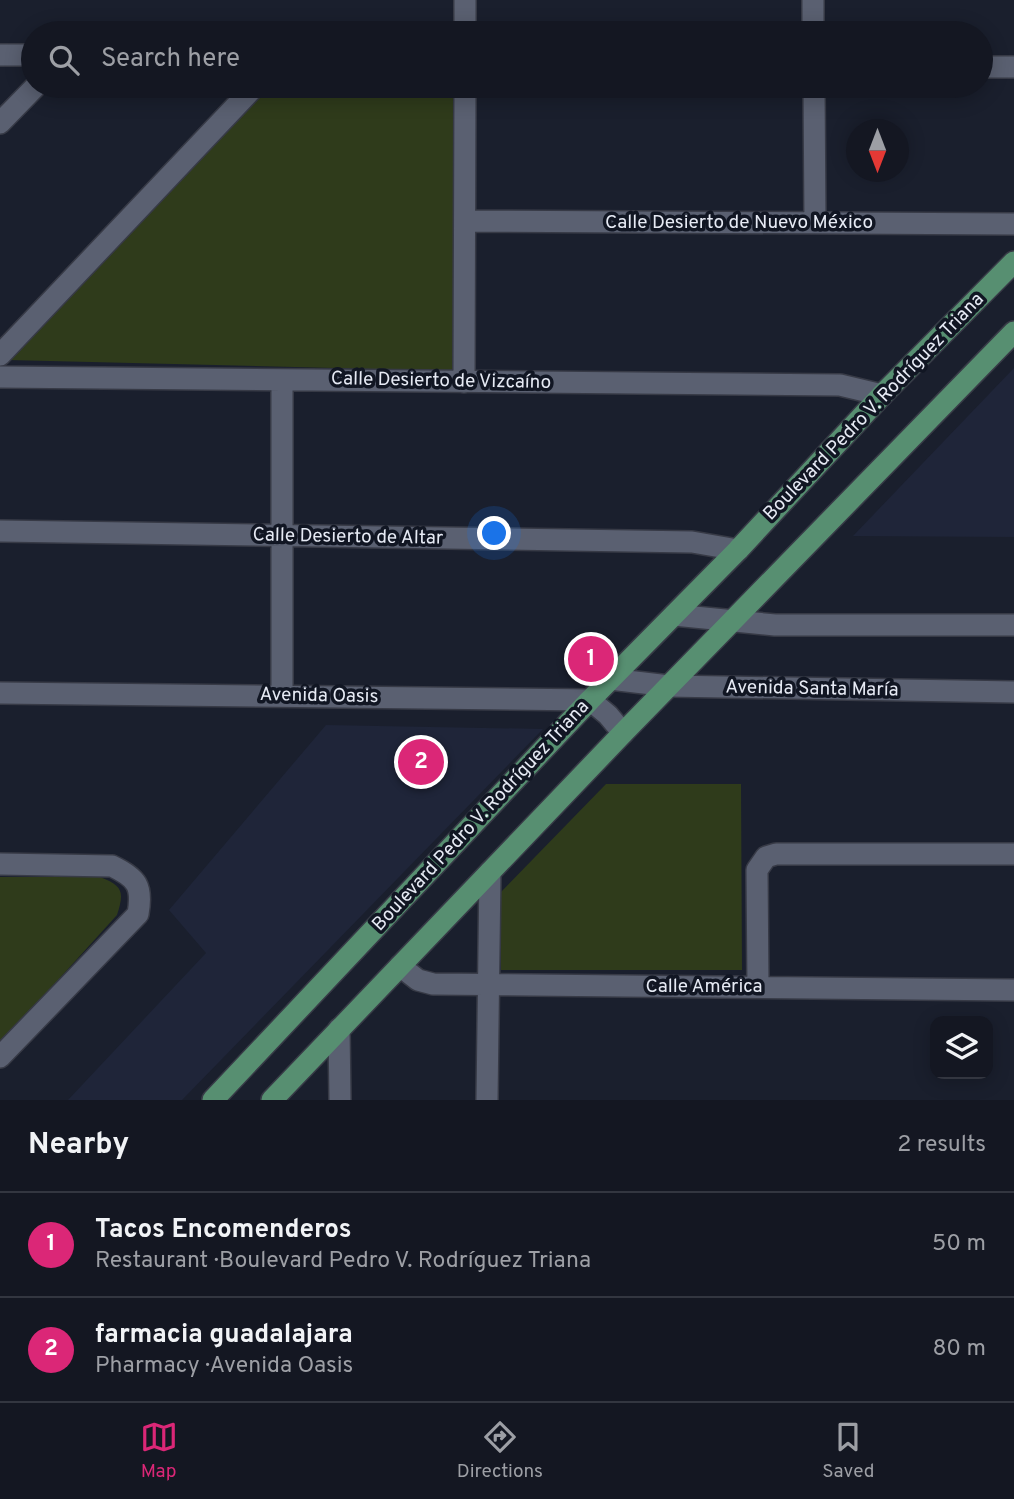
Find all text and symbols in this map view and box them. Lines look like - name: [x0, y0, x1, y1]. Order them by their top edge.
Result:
- search box: [21, 21, 993, 98]
- icon: search: [45, 41, 83, 79]
- text: Search here: [101, 43, 240, 76]
- north arrow: [846, 119, 909, 182]
- street label: Calle Desierto de Nuevo México: [605, 211, 873, 235]
- street label: Boulevard Pedro V. Rodríguez Triana: [759, 288, 989, 526]
- street label: Calle Desierto de Vizcaíno: [331, 367, 551, 395]
- your location: [477, 516, 511, 550]
- street label: Calle Desierto de Altar: [252, 523, 444, 551]
- pin: 1: [568, 633, 614, 685]
- street label: Avenida Santa María: [725, 675, 899, 703]
- street label: Avenida Oasis: [259, 683, 379, 709]
- street label: Boulevard Pedro V. Rodríguez Triana: [367, 695, 595, 937]
- pin: 2: [398, 736, 444, 788]
- street label: Calle América: [645, 975, 763, 999]
- map controls: [930, 1016, 993, 1079]
- button: layers: [930, 1016, 993, 1079]
- text: Nearby: [28, 1127, 129, 1164]
- text: 2 results: [897, 1131, 986, 1160]
- text: Tacos Encomenderos: [95, 1214, 352, 1247]
- text: 1: [46, 1230, 56, 1259]
- text: 50 m: [932, 1230, 986, 1259]
- text: Restaurant · Boulevard Pedro V. Rodríguez Triana: [95, 1247, 591, 1276]
- text: farmacia guadalajara: [95, 1319, 353, 1352]
- text: 2: [44, 1335, 58, 1364]
- text: 80 m: [933, 1335, 986, 1364]
- text: Pharmacy · Avenida Oasis: [95, 1352, 353, 1381]
- tab: Map: [140, 1418, 178, 1484]
- tab: Directions: [457, 1418, 543, 1484]
- tab: Saved: [822, 1418, 874, 1484]

